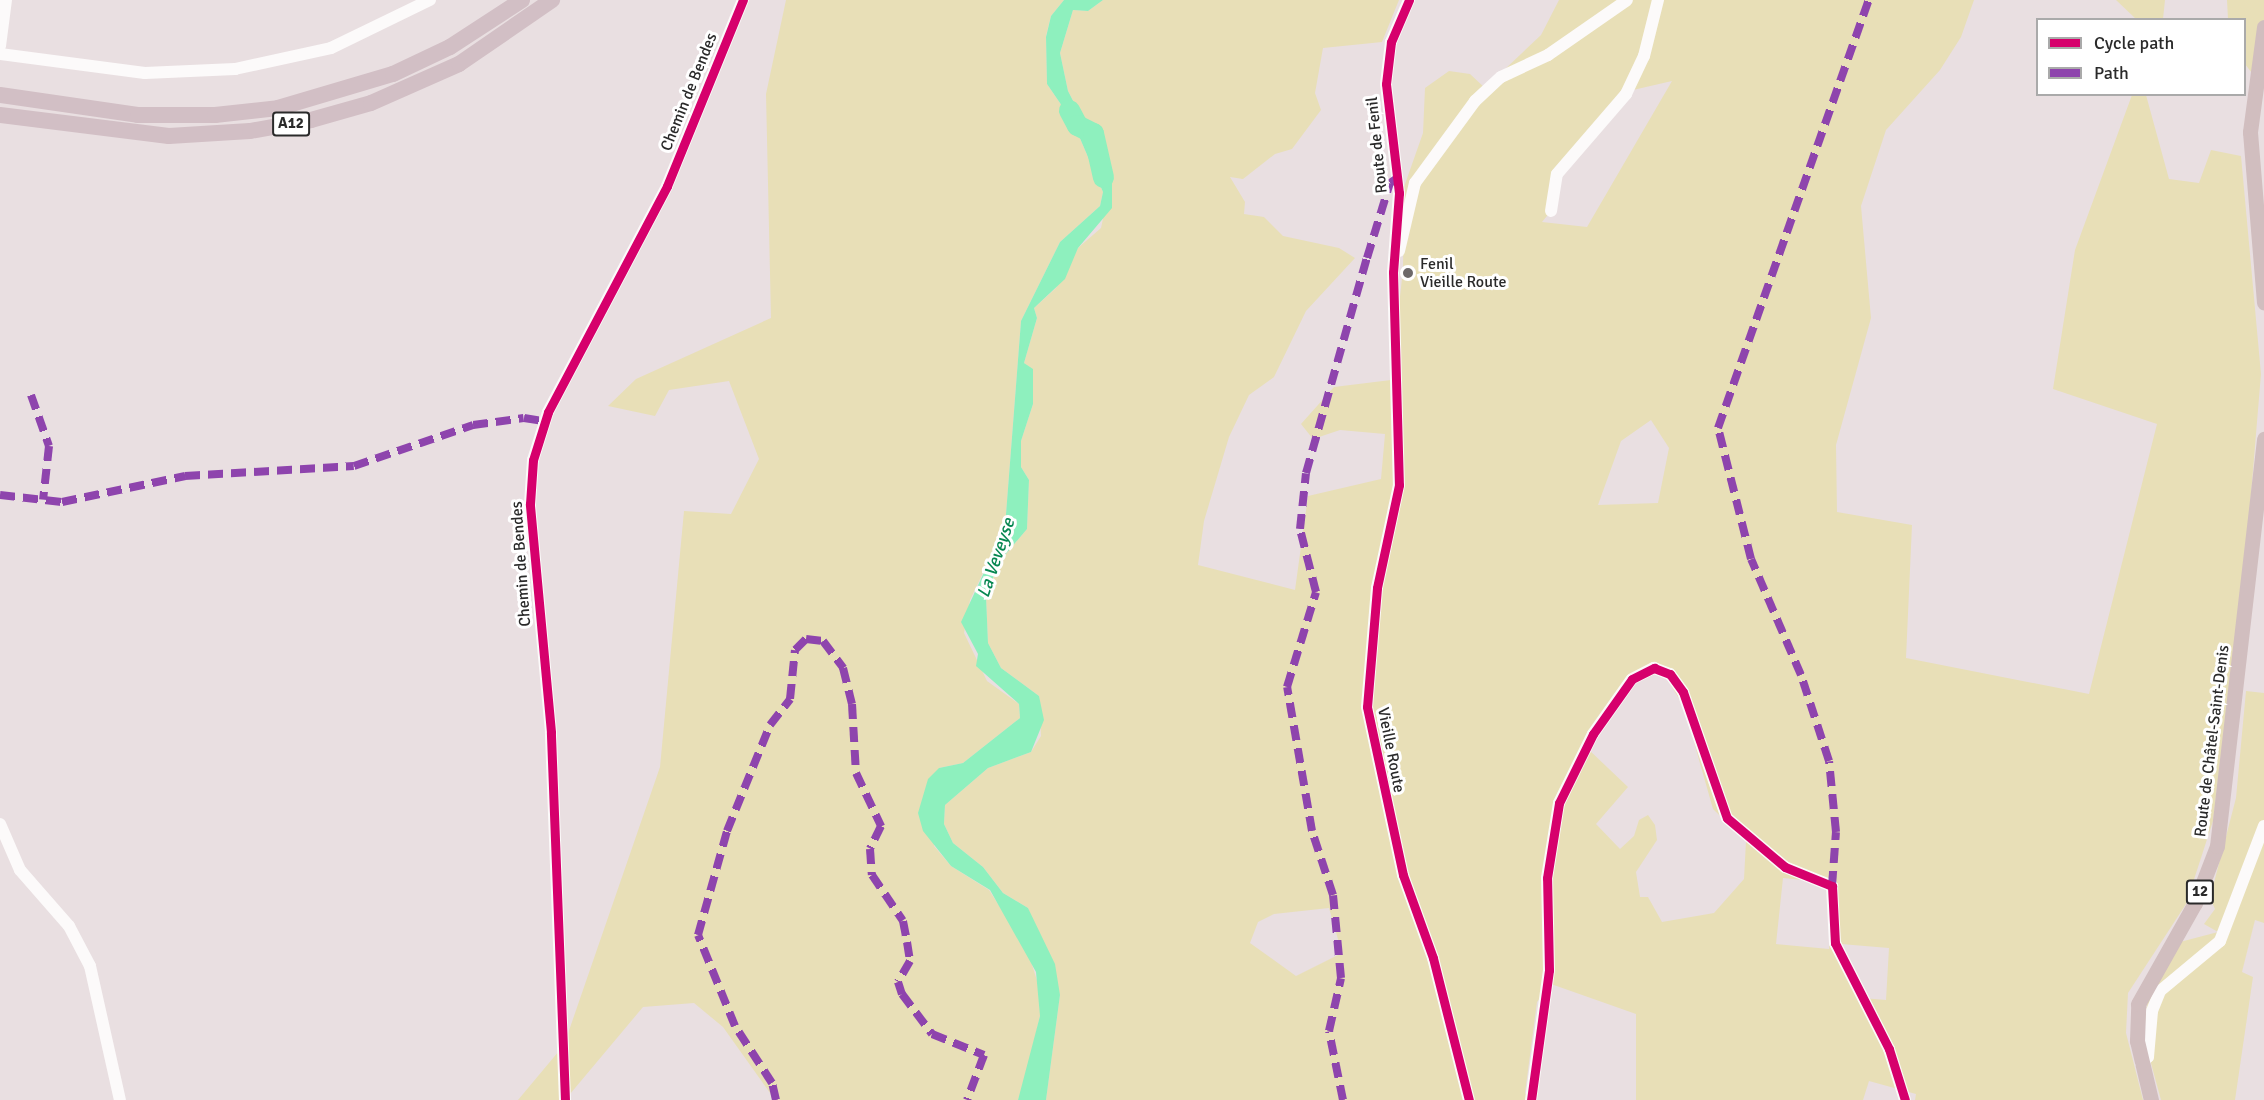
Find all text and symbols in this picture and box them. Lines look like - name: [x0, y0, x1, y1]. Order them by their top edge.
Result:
- legend: [2036, 18, 2246, 96]
- street label: Chemin de Bendes: [657, 30, 721, 154]
- text: Cycle path: [2094, 32, 2174, 54]
- text: Path: [2094, 62, 2129, 84]
- street label: Route de Fenil: [1362, 96, 1392, 194]
- road number: A12: [272, 112, 310, 136]
- place label: Fenil Vieille Route: [1420, 254, 1506, 292]
- marker: Fenil Vieille Route: [1401, 266, 1415, 280]
- street label: Chemin de Bendes: [507, 501, 535, 627]
- water label: La Veveyse: [972, 515, 1020, 601]
- street label: Route de Châtel-Saint-Denis: [2191, 644, 2233, 838]
- street label: Vieille Route: [1373, 706, 1409, 794]
- road number: 12: [2185, 880, 2215, 904]

